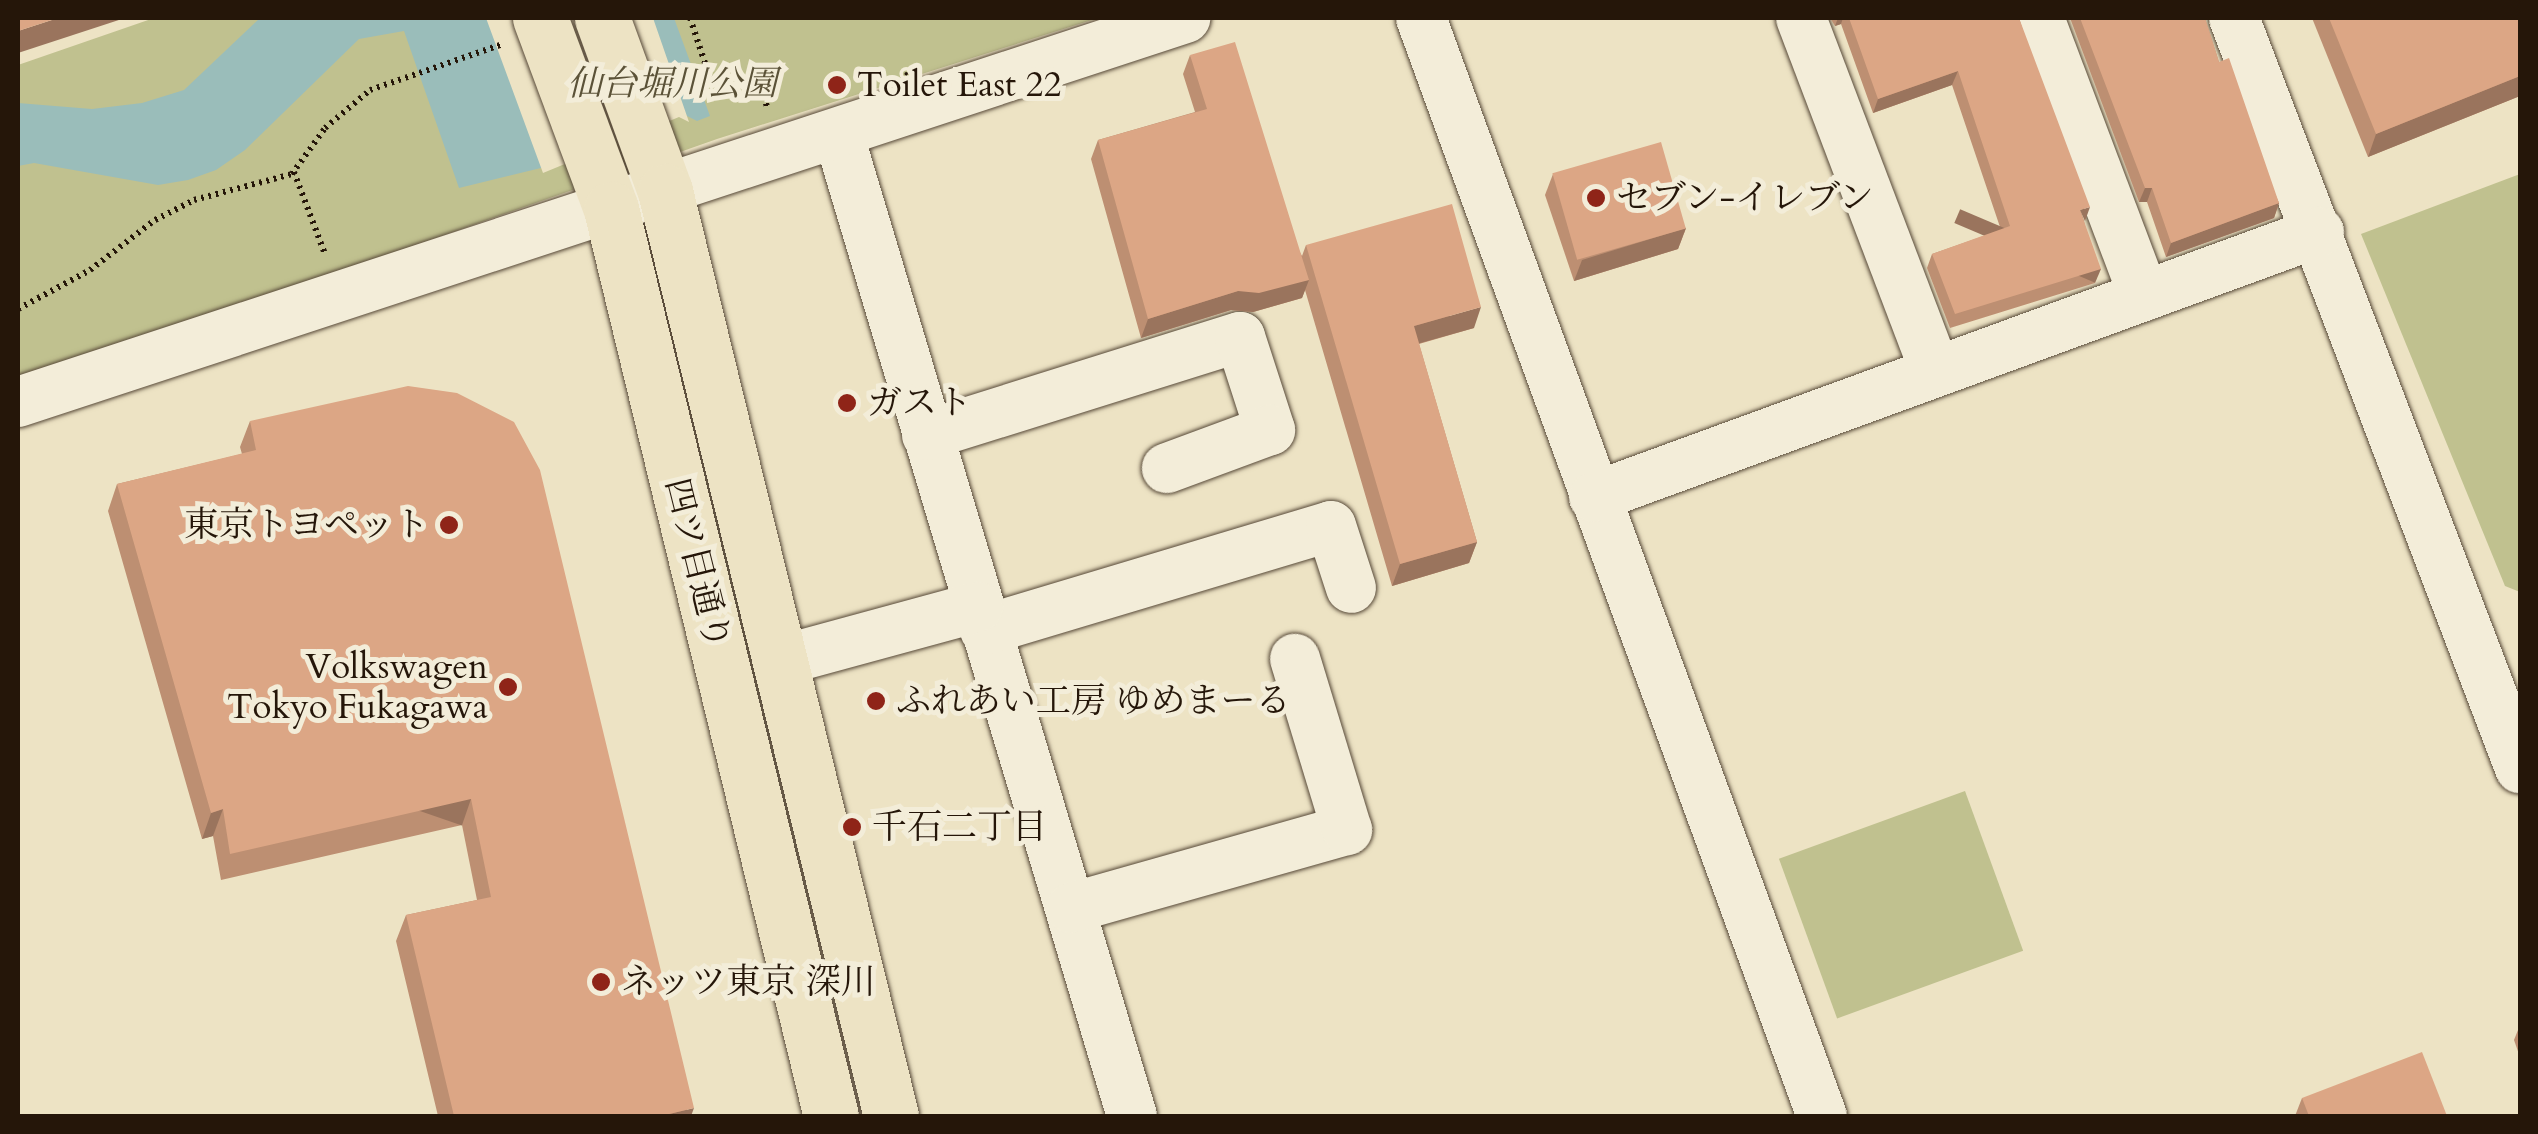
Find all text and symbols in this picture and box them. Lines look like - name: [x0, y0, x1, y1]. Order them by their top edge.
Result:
- park label: 仙台堀川公園: [567, 63, 777, 105]
- place label: Toilet East 22: [857, 64, 1061, 106]
- marker: Toilet East 22: [826, 74, 848, 96]
- place label: セブン-イレブン: [1616, 177, 1877, 219]
- marker: セブン-イレブン: [1585, 187, 1607, 209]
- place label: ガスト: [867, 382, 972, 424]
- marker: ガスト: [836, 392, 858, 414]
- street label: 四ツ目通り: [655, 474, 739, 654]
- place label: 東京トヨペット: [184, 504, 429, 546]
- marker: 東京トヨペット: [438, 514, 460, 536]
- place label: Volkswagen Tokyo Fukagawa: [227, 646, 488, 728]
- marker: Volkswagen Tokyo Fukagawa: [497, 676, 519, 698]
- place label: ふれあい工房 ゆめまーる: [896, 680, 1290, 722]
- marker: ふれあい工房 ゆめまーる: [865, 690, 887, 712]
- place label: 千石二丁目: [872, 806, 1047, 848]
- marker: 千石二丁目: [841, 816, 863, 838]
- place label: ネッツ東京 深川: [621, 961, 875, 1003]
- marker: ネッツ東京 深川: [590, 971, 612, 993]

